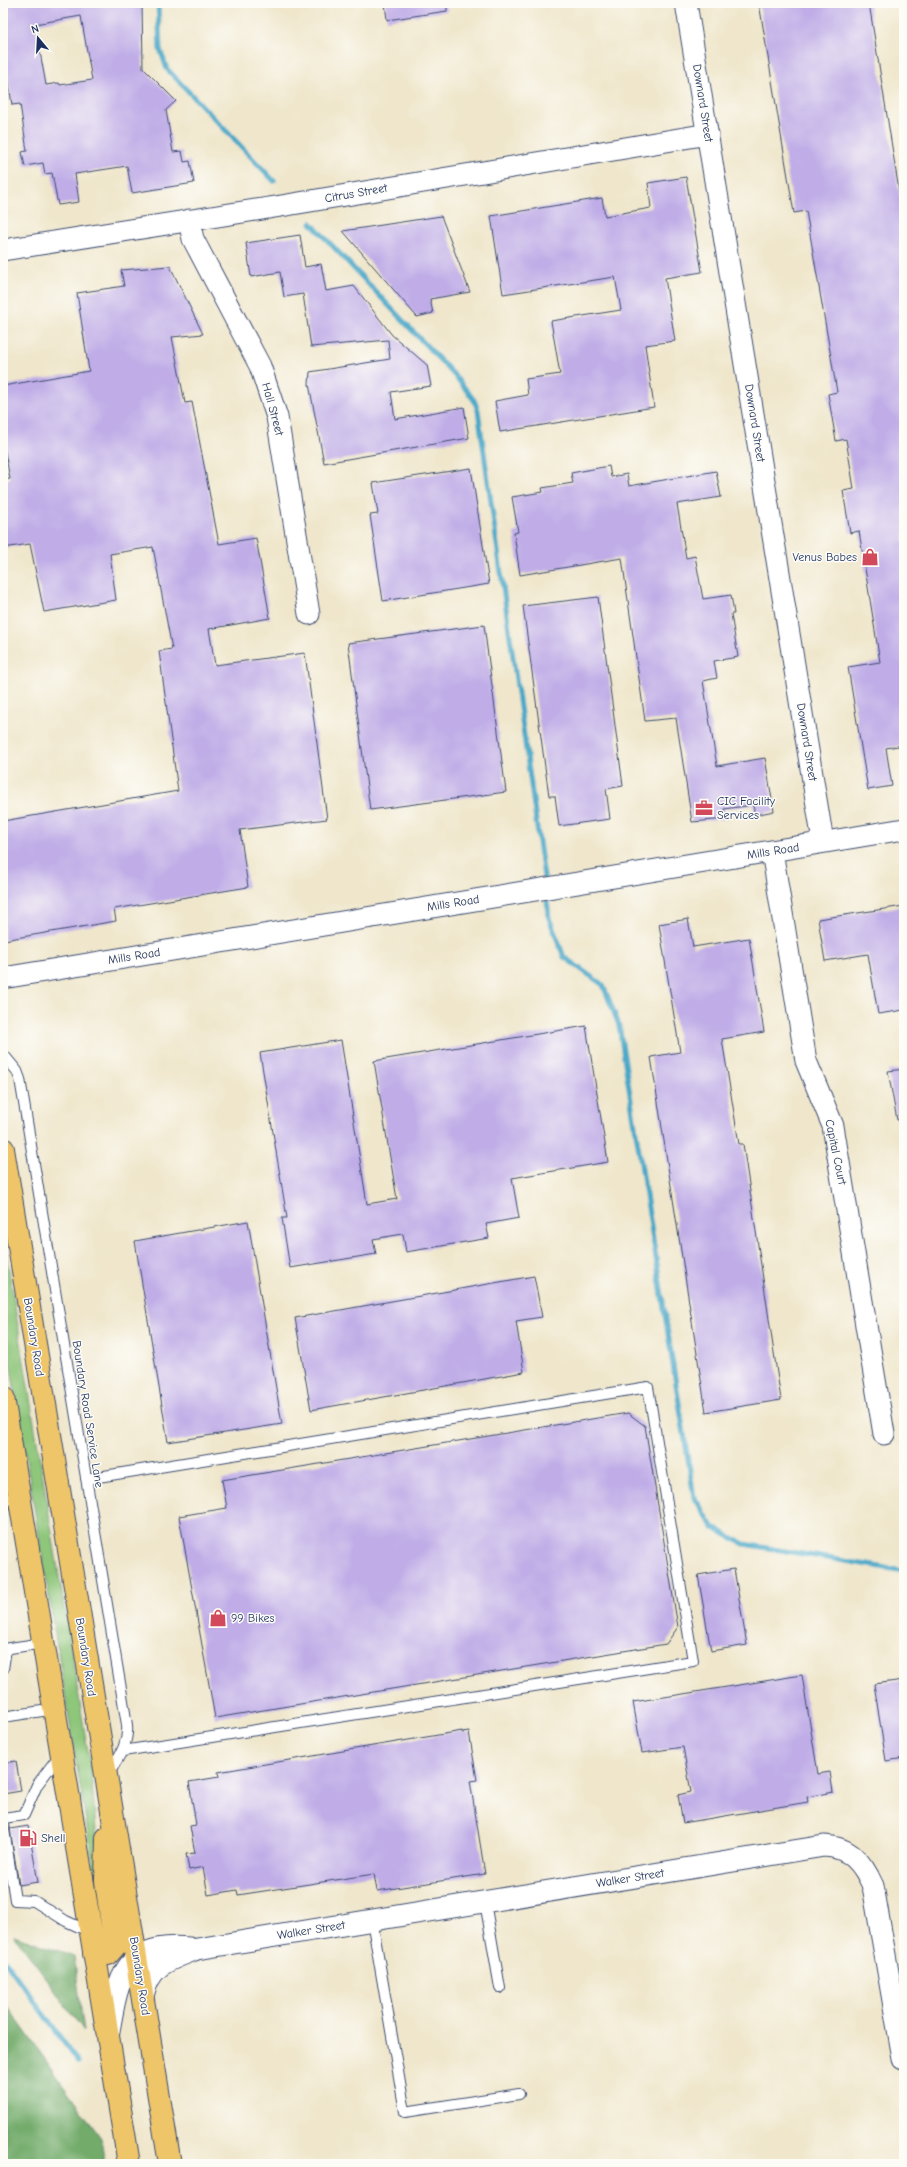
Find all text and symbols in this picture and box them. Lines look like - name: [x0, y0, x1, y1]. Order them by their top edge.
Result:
- north arrow: [18, 18, 58, 58]
- text: N: [30, 22, 40, 36]
- street label: Downard Street: [690, 63, 716, 143]
- street label: Citrus Street: [324, 180, 389, 205]
- street label: Hall Street: [259, 381, 287, 438]
- street label: Downard Street: [742, 383, 768, 463]
- shop icon: Venus Babes: [860, 547, 880, 567]
- place label: Venus Babes: [792, 550, 857, 564]
- street label: Downard Street: [794, 702, 820, 782]
- place label: CIC Facility Services: [717, 794, 776, 822]
- office icon: CIC Facility Services: [694, 798, 714, 818]
- street label: Mills Road: [746, 840, 800, 862]
- street label: Mills Road: [426, 892, 480, 914]
- street label: Mills Road: [107, 945, 161, 967]
- street label: Capital Court: [822, 1118, 850, 1187]
- street label: Boundary Road: [21, 1297, 47, 1377]
- street label: Boundary Road Service Lane: [69, 1339, 107, 1489]
- shop icon: 99 Bikes: [208, 1608, 228, 1628]
- place label: 99 Bikes: [231, 1611, 274, 1625]
- street label: Boundary Road: [73, 1617, 99, 1697]
- fuel station icon: Shell: [18, 1828, 38, 1848]
- place label: Shell: [41, 1831, 65, 1845]
- street label: Walker Street: [595, 1866, 666, 1890]
- street label: Walker Street: [276, 1918, 347, 1942]
- street label: Boundary Road: [127, 1936, 153, 2016]

